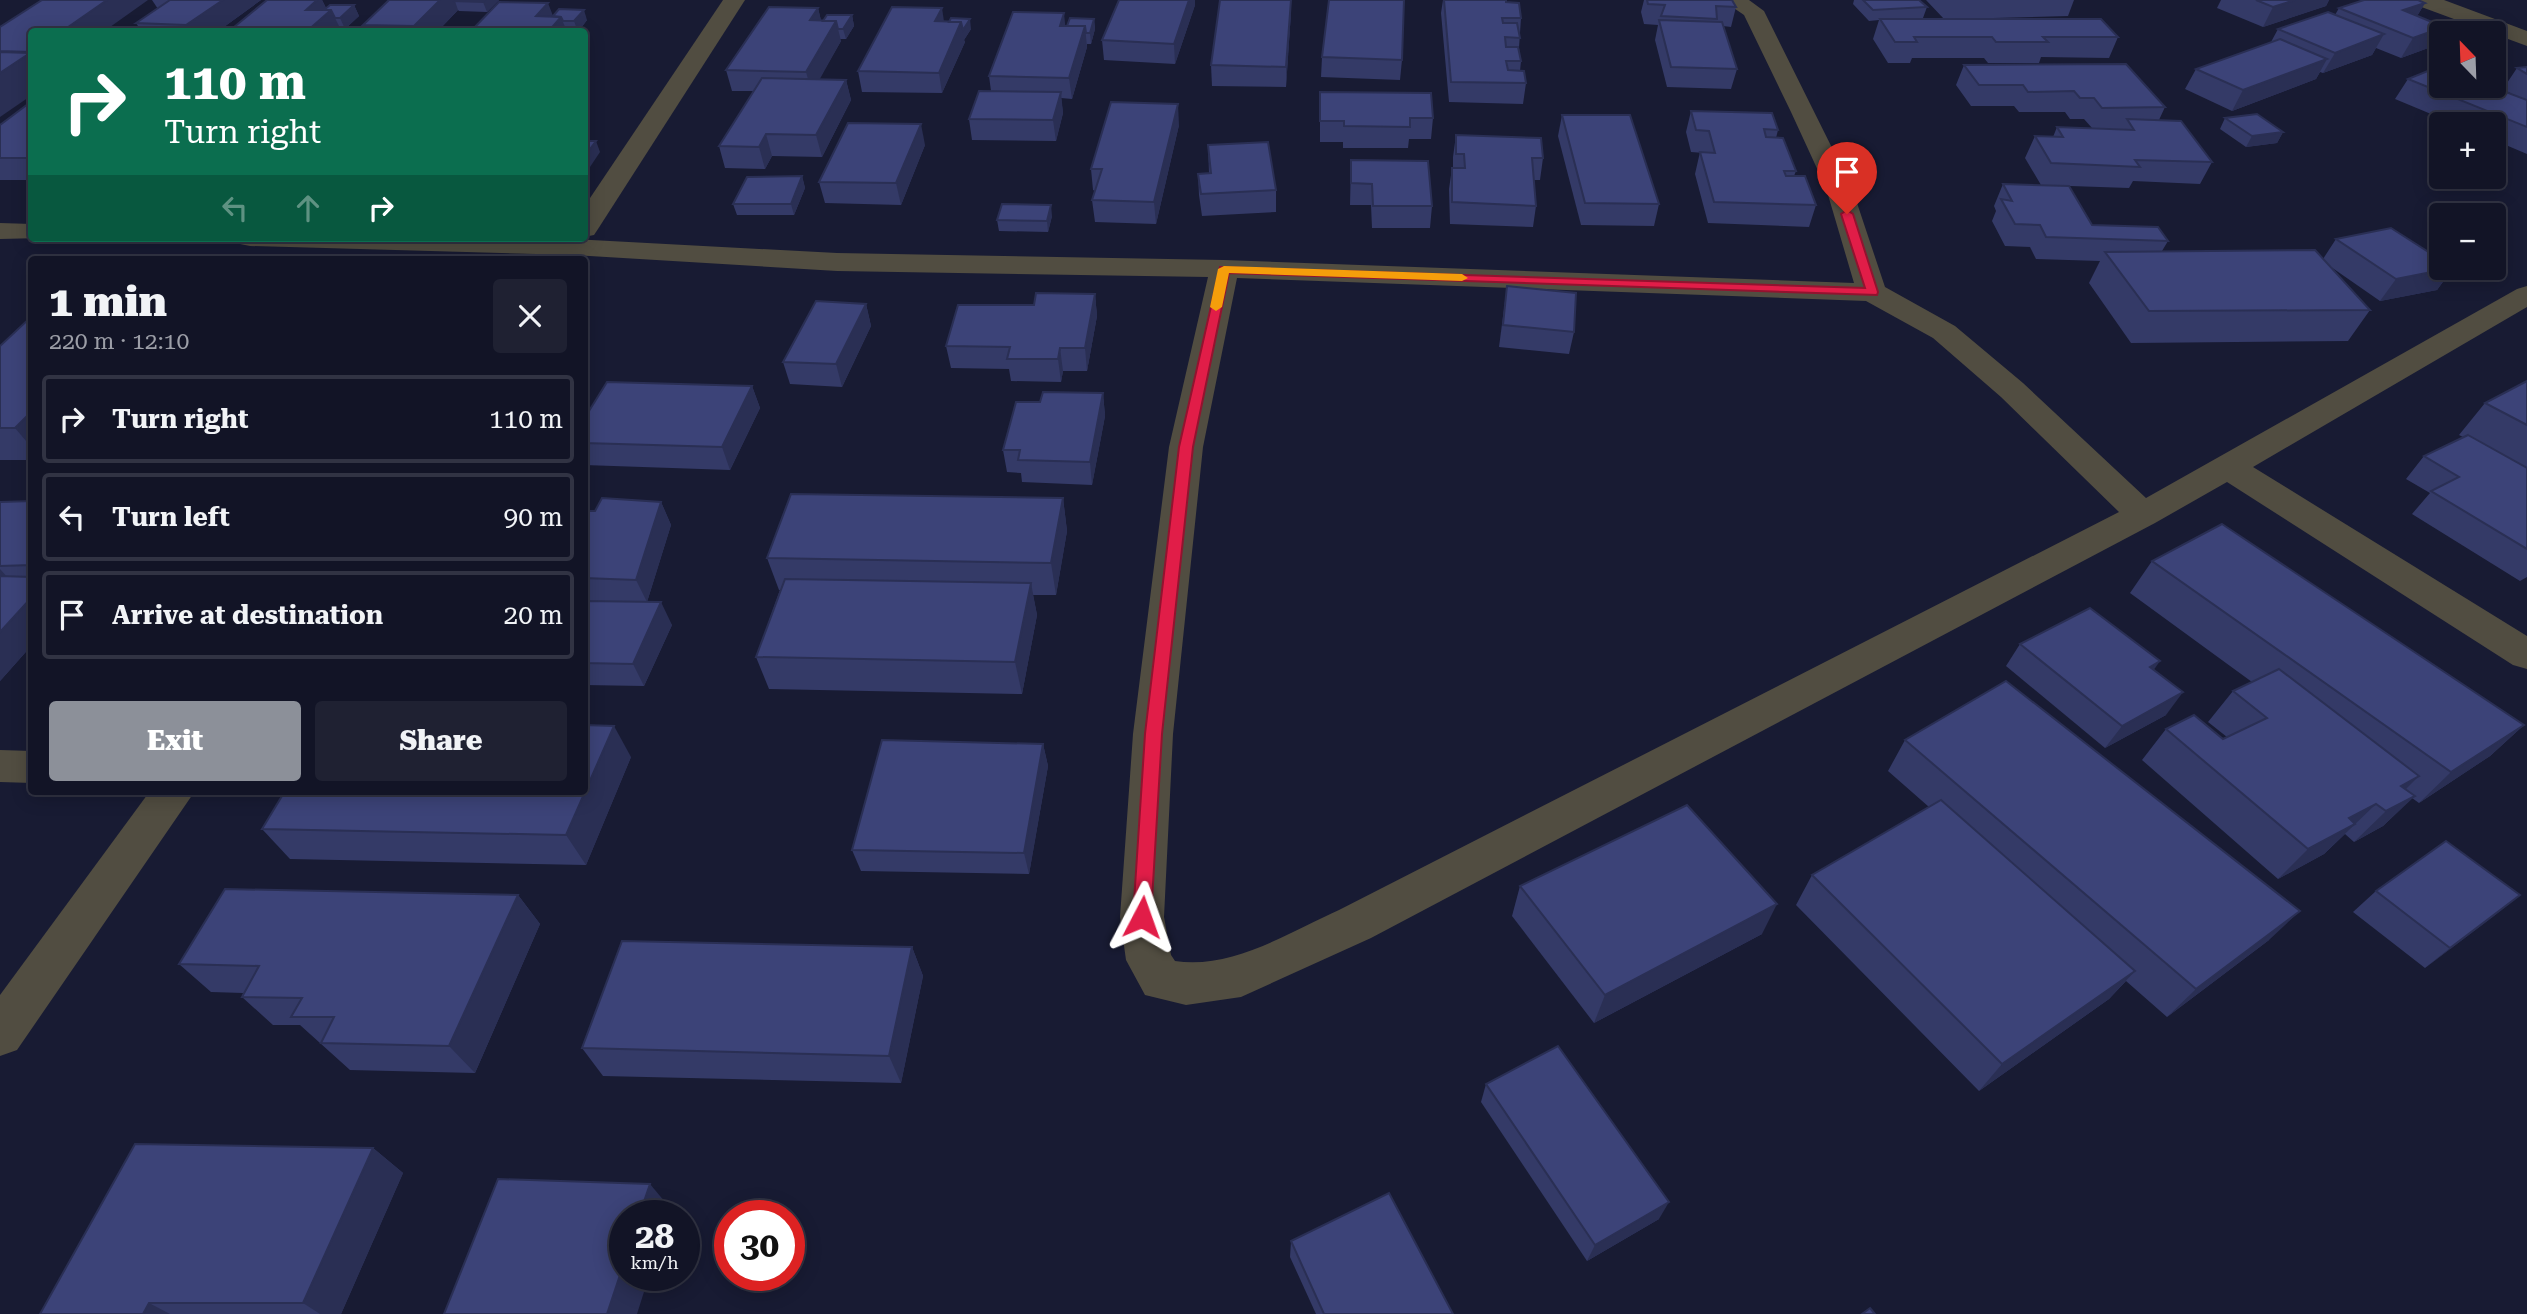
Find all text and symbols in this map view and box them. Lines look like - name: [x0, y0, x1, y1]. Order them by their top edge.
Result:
- north arrow: [2429, 21, 2506, 98]
- map controls: [2429, 21, 2506, 280]
- text: 110 m: [164, 54, 306, 111]
- icon: right: [49, 56, 140, 147]
- button: +: [2429, 112, 2506, 189]
- text: Turn right: [164, 113, 321, 151]
- pin: [1817, 142, 1877, 214]
- icon: arrive: [1828, 153, 1866, 191]
- icon: left: [216, 189, 254, 227]
- icon: ahead: [289, 189, 327, 227]
- icon: right: [362, 189, 400, 227]
- button: −: [2429, 203, 2506, 280]
- text: 1 min: [49, 277, 167, 326]
- button: close: [493, 279, 567, 353]
- text: 220 m · 12:10: [49, 328, 189, 355]
- icon: right: [53, 400, 91, 438]
- text: Turn right: [112, 404, 248, 434]
- text: 110 m: [489, 404, 563, 434]
- icon: left: [53, 498, 91, 536]
- text: Turn left: [112, 502, 230, 532]
- text: 90 m: [504, 502, 563, 532]
- icon: arrive: [53, 596, 91, 634]
- text: Arrive at destination: [112, 600, 383, 630]
- text: 20 m: [504, 600, 563, 630]
- button: Exit: [49, 701, 301, 781]
- button: Share: [315, 701, 567, 781]
- position arrow: [1105, 880, 1179, 954]
- speed limit sign: 30: [714, 1200, 805, 1291]
- text: 28: [635, 1216, 674, 1257]
- text: km/h: [630, 1252, 679, 1273]

